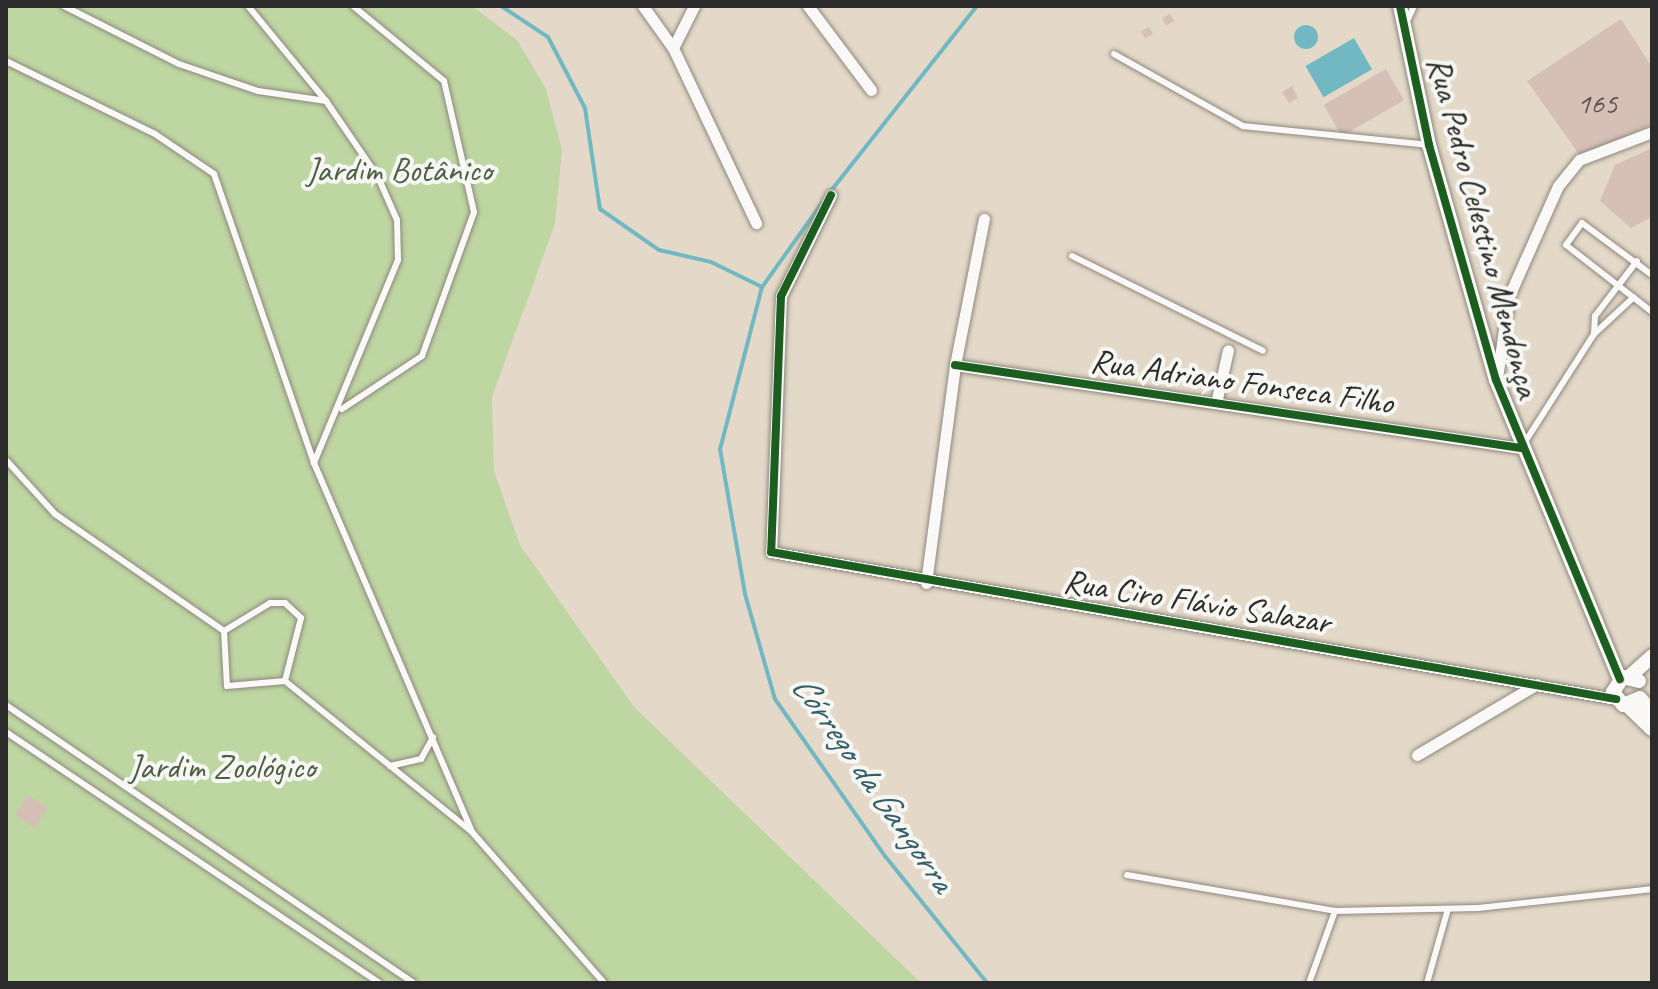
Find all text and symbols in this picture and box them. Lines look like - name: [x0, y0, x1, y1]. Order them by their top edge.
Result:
- street label: Rua Pedro Celestino Mendonça: [1419, 52, 1549, 402]
- house number: 165: [1577, 85, 1617, 121]
- park label: Jardim Botânico: [306, 150, 492, 190]
- street label: Rua Adriano Fonseca Filho: [1088, 340, 1396, 422]
- street label: Rua Ciro Flávio Salazar: [1061, 560, 1333, 642]
- water label: Córrego da Gangorra: [782, 666, 964, 900]
- park label: Jardim Zoológico: [129, 747, 315, 787]

